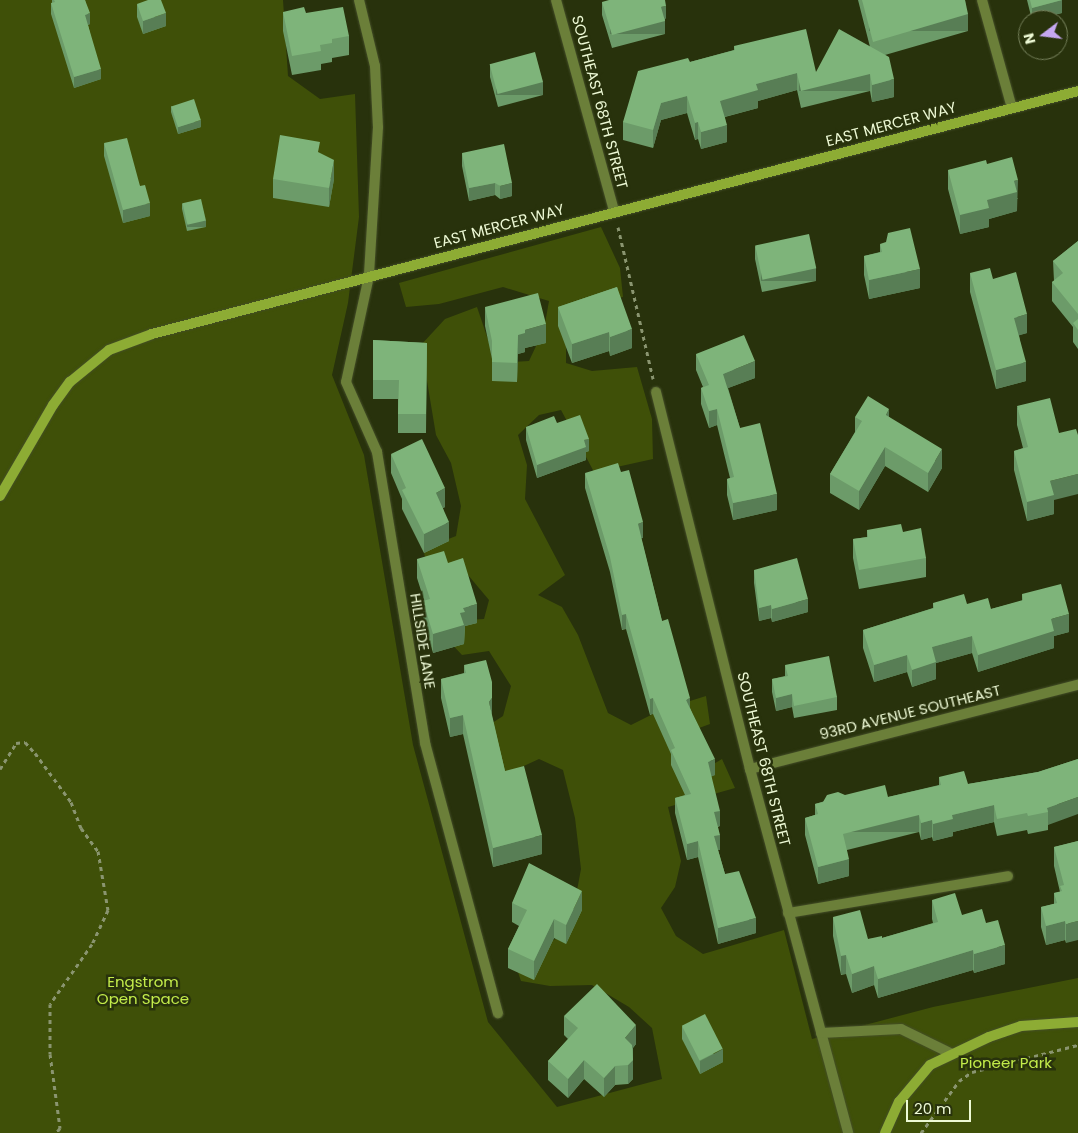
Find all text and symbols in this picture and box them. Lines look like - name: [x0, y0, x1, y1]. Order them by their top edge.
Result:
- north arrow: [1018, 10, 1068, 60]
- street label: SOUTHEAST 68TH STREET: [568, 13, 632, 191]
- text: N: [1018, 31, 1040, 46]
- street label: EAST MERCER WAY: [824, 98, 958, 150]
- street label: EAST MERCER WAY: [432, 200, 566, 252]
- street label: HILLSIDE LANE: [407, 592, 439, 690]
- street label: SOUTHEAST 68TH STREET: [734, 670, 794, 848]
- street label: 93RD AVENUE SOUTHEAST: [817, 681, 1003, 743]
- park label: Engstrom Open Space: [97, 972, 189, 1007]
- park label: Pioneer Park: [960, 1054, 1052, 1072]
- scale bar: [908, 1090, 973, 1122]
- text: 20 m: [914, 1098, 952, 1119]

